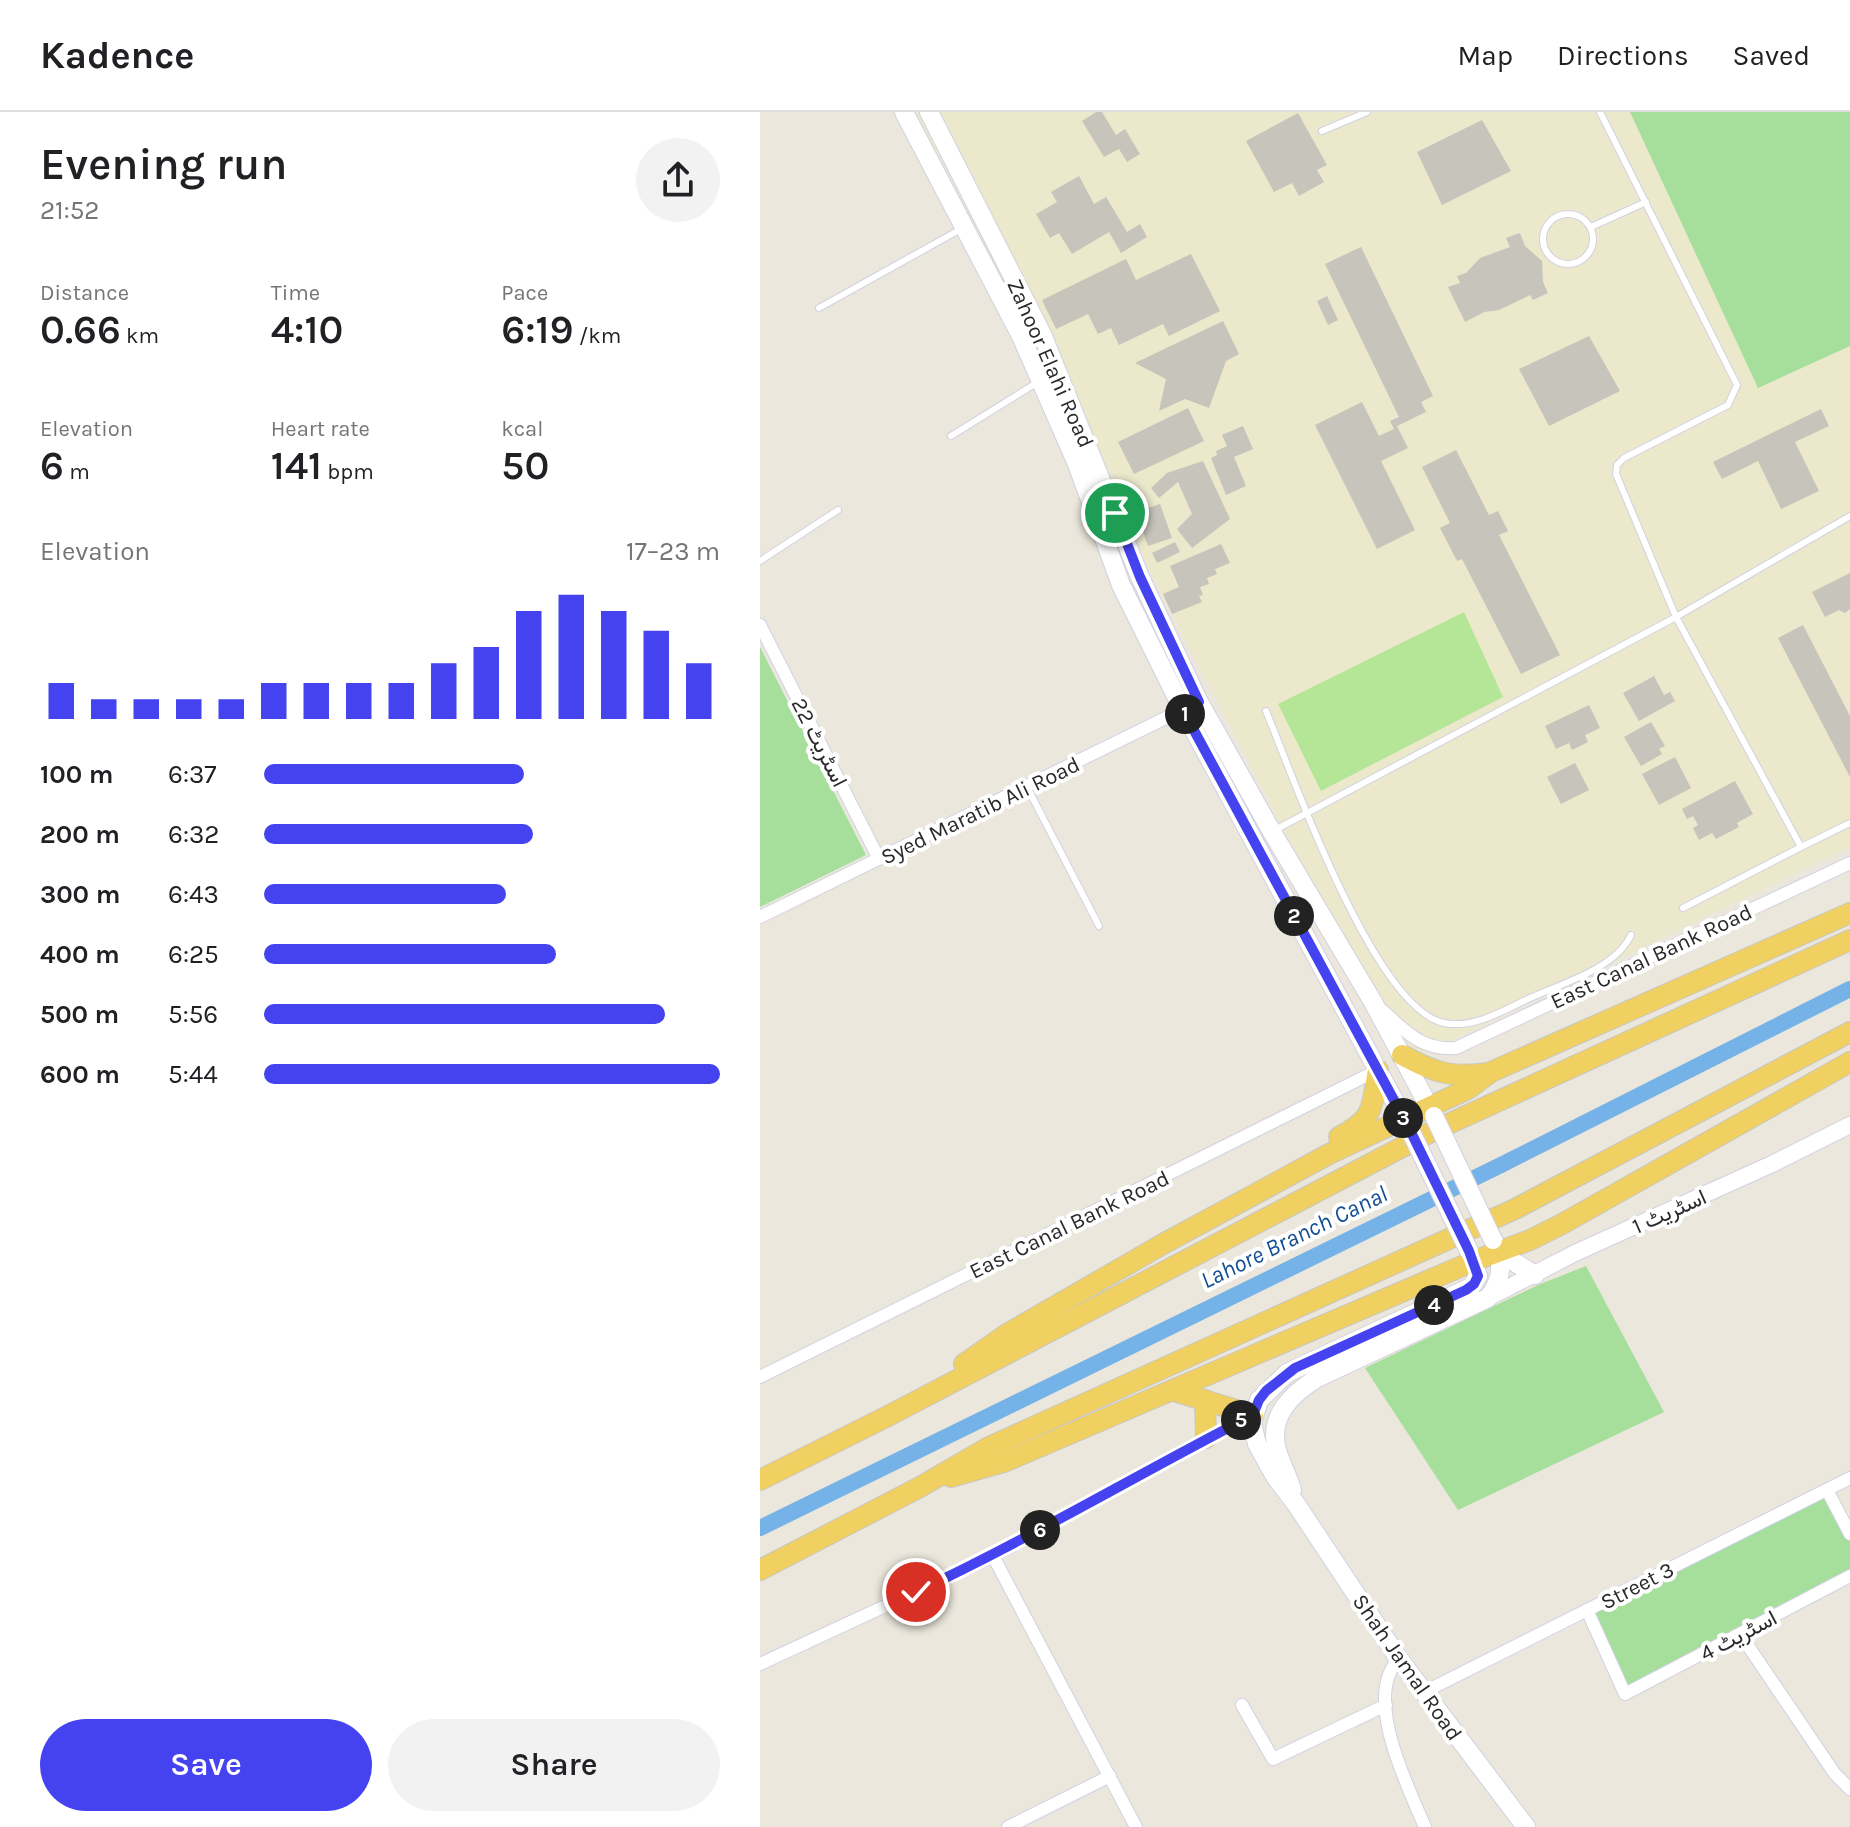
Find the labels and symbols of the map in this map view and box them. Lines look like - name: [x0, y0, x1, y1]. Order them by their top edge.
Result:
- street label: Zahoor Elahi Road: [1001, 275, 1099, 452]
- pin: [1081, 479, 1149, 547]
- street label: اسٹریٹ 22: [786, 694, 853, 791]
- pin: 1: [1165, 694, 1205, 734]
- street label: Syed Maratib Ali Road: [877, 751, 1084, 870]
- pin: 2: [1274, 896, 1314, 936]
- street label: East Canal Bank Road: [1547, 899, 1756, 1015]
- pin: 3: [1383, 1098, 1423, 1138]
- street label: East Canal Bank Road: [965, 1165, 1174, 1285]
- water label: Lahore Branch Canal: [1196, 1180, 1392, 1294]
- street label: اسٹریٹ 1: [1628, 1184, 1710, 1240]
- pin: 4: [1414, 1285, 1454, 1325]
- pin: 5: [1221, 1400, 1261, 1440]
- pin: 6: [1020, 1510, 1060, 1550]
- street label: Street 3: [1597, 1556, 1678, 1615]
- pin: [882, 1558, 950, 1626]
- street label: Shah Jamal Road: [1347, 1589, 1467, 1746]
- street label: اسٹریٹ 4: [1696, 1605, 1781, 1667]

